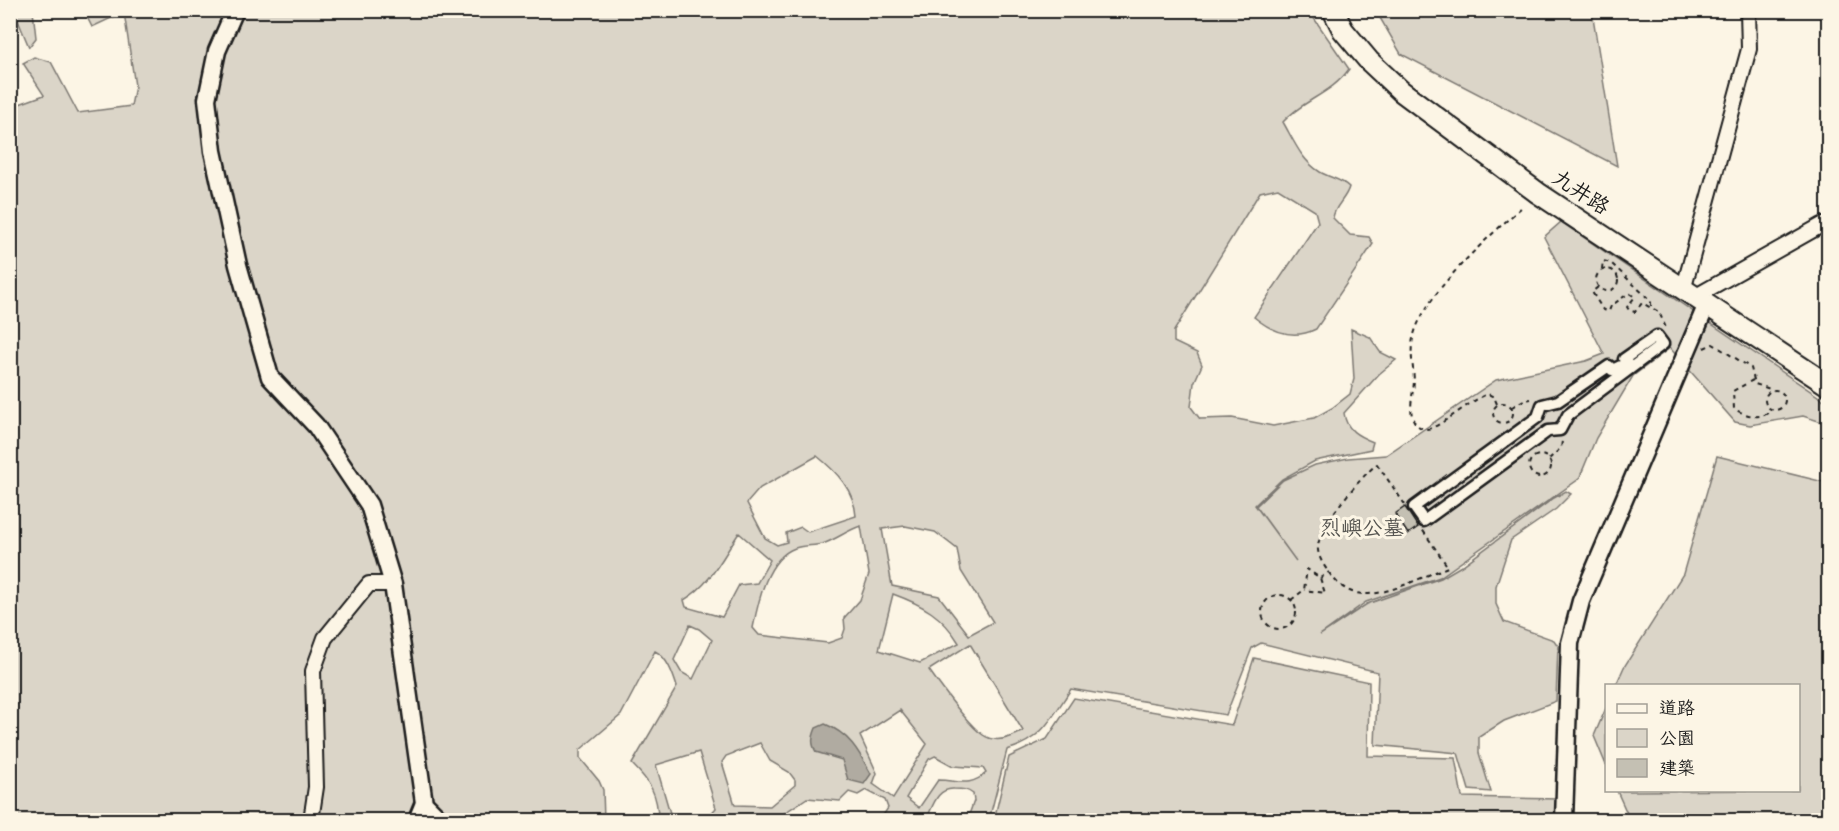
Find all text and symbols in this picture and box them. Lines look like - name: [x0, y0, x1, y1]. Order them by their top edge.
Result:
- street label: 九井路: [1546, 164, 1614, 222]
- park label: 烈嶼公墓: [1320, 515, 1404, 543]
- legend: [1605, 684, 1800, 792]
- text: 道路: [1659, 697, 1695, 721]
- text: 公園: [1659, 727, 1695, 751]
- text: 建築: [1659, 757, 1695, 781]

